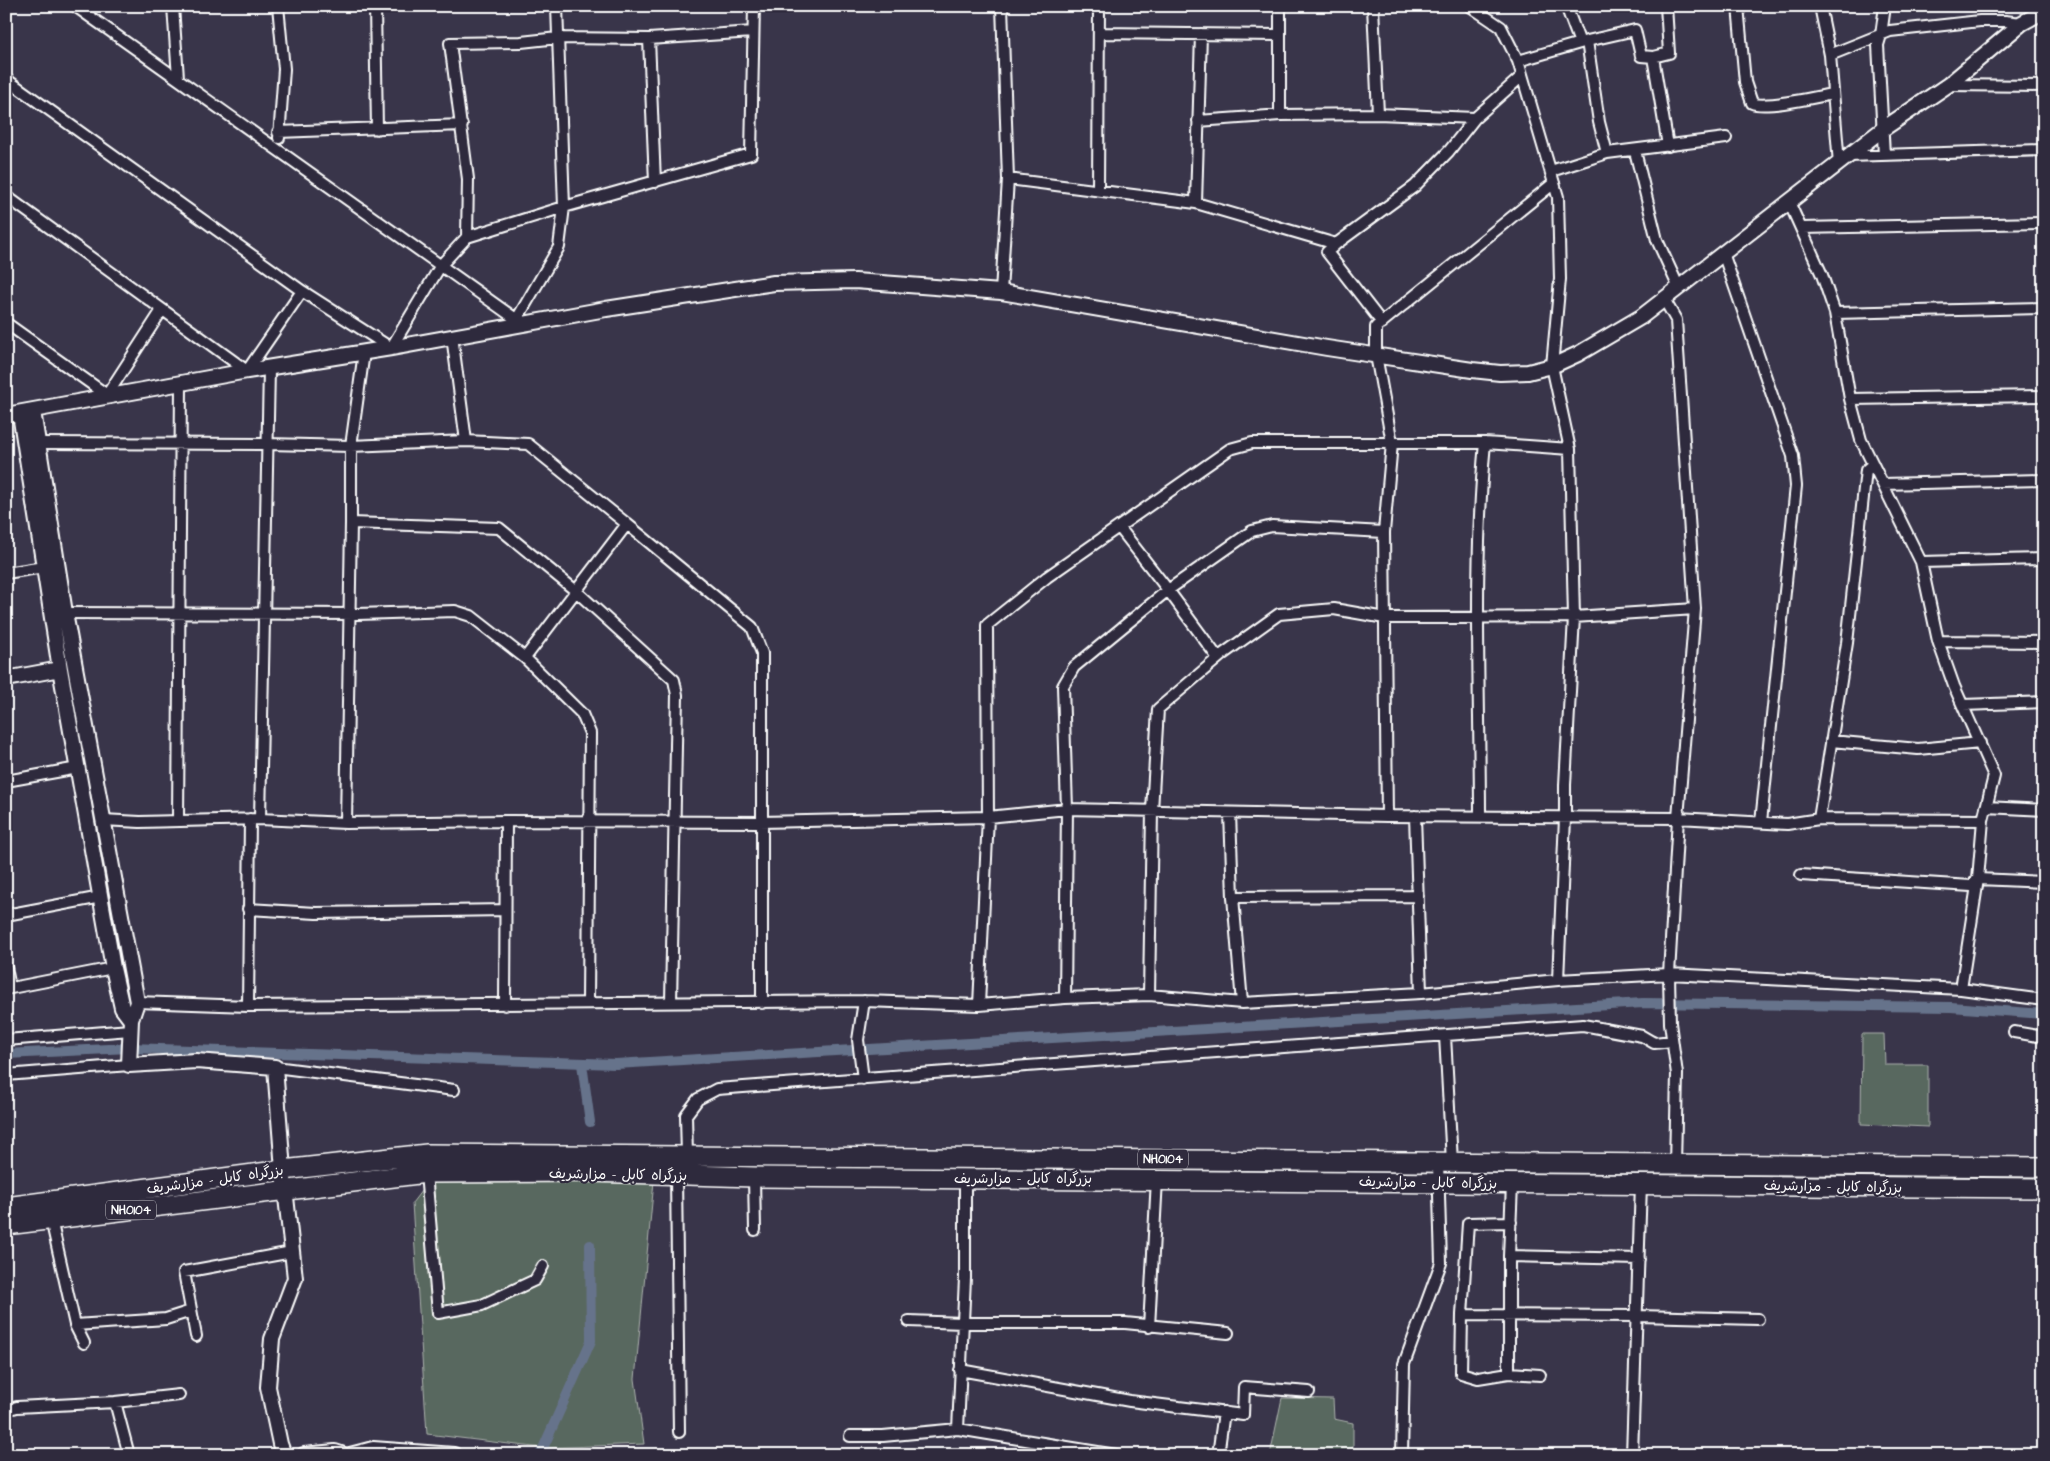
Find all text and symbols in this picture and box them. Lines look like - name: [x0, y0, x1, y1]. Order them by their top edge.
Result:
- road number: NH0104: [1138, 1150, 1188, 1168]
- street label: بزرگراه کابل - مزارشریف: [145, 1160, 285, 1200]
- street label: بزرگراه کابل - مزارشریف: [549, 1164, 687, 1186]
- street label: بزرگراه کابل - مزارشریف: [954, 1169, 1092, 1189]
- street label: بزرگراه کابل - مزارشریف: [1359, 1172, 1497, 1194]
- street label: بزرگراه کابل - مزارشریف: [1764, 1176, 1902, 1198]
- road number: NH0104: [106, 1200, 156, 1220]

